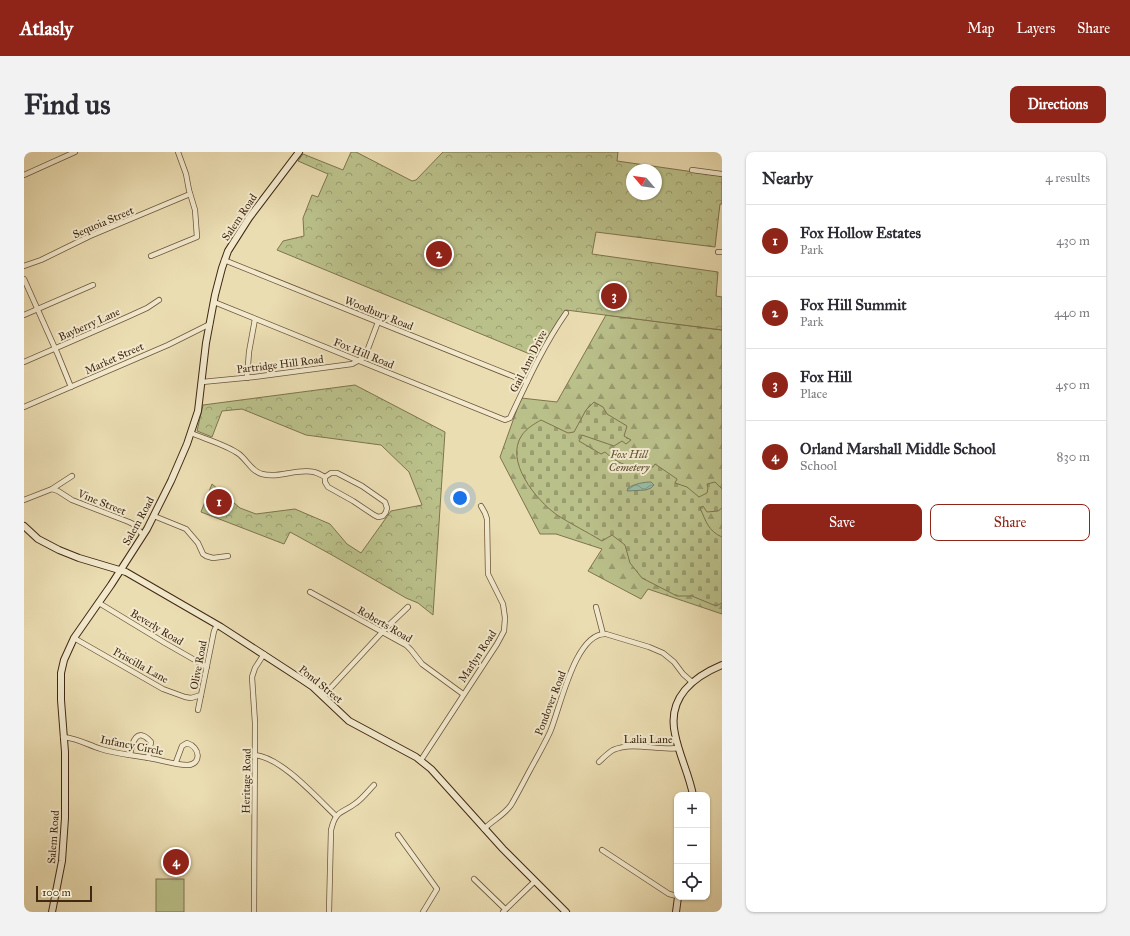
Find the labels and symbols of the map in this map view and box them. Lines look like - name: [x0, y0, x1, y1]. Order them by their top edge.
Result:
- north arrow: [626, 164, 662, 200]
- street label: Salem Road: [219, 191, 260, 243]
- street label: Sequoia Street: [71, 204, 136, 242]
- pin: 2: [426, 239, 452, 269]
- pin: 3: [601, 281, 627, 311]
- street label: Woodbury Road: [343, 294, 416, 333]
- street label: Bayberry Lane: [56, 305, 122, 344]
- street label: Gail Ann Drive: [507, 328, 550, 395]
- street label: Fox Hill Road: [332, 335, 396, 372]
- street label: Market Street: [83, 340, 146, 377]
- street label: Partridge Hill Road: [236, 353, 325, 376]
- park label: Fox Hill Cemetery: [609, 448, 650, 474]
- street label: Vine Street: [75, 487, 128, 518]
- pin: 1: [206, 487, 232, 517]
- your location: [450, 488, 470, 508]
- street label: Salem Road: [120, 494, 157, 548]
- street label: Roberts Road: [355, 604, 415, 646]
- street label: Beverly Road: [128, 607, 186, 649]
- street label: Marlyn Road: [456, 627, 499, 685]
- street label: Olive Road: [187, 639, 210, 691]
- street label: Priscilla Lane: [111, 645, 171, 686]
- street label: Pond Street: [296, 663, 345, 706]
- street label: Pondover Road: [532, 669, 569, 737]
- street label: Infancy Circle: [99, 733, 165, 758]
- street label: Lalia Lane: [623, 733, 673, 746]
- street label: Heritage Road: [239, 748, 254, 814]
- street label: Salem Road: [45, 809, 62, 864]
- pin: 4: [163, 847, 189, 877]
- scale bar: [36, 884, 92, 903]

